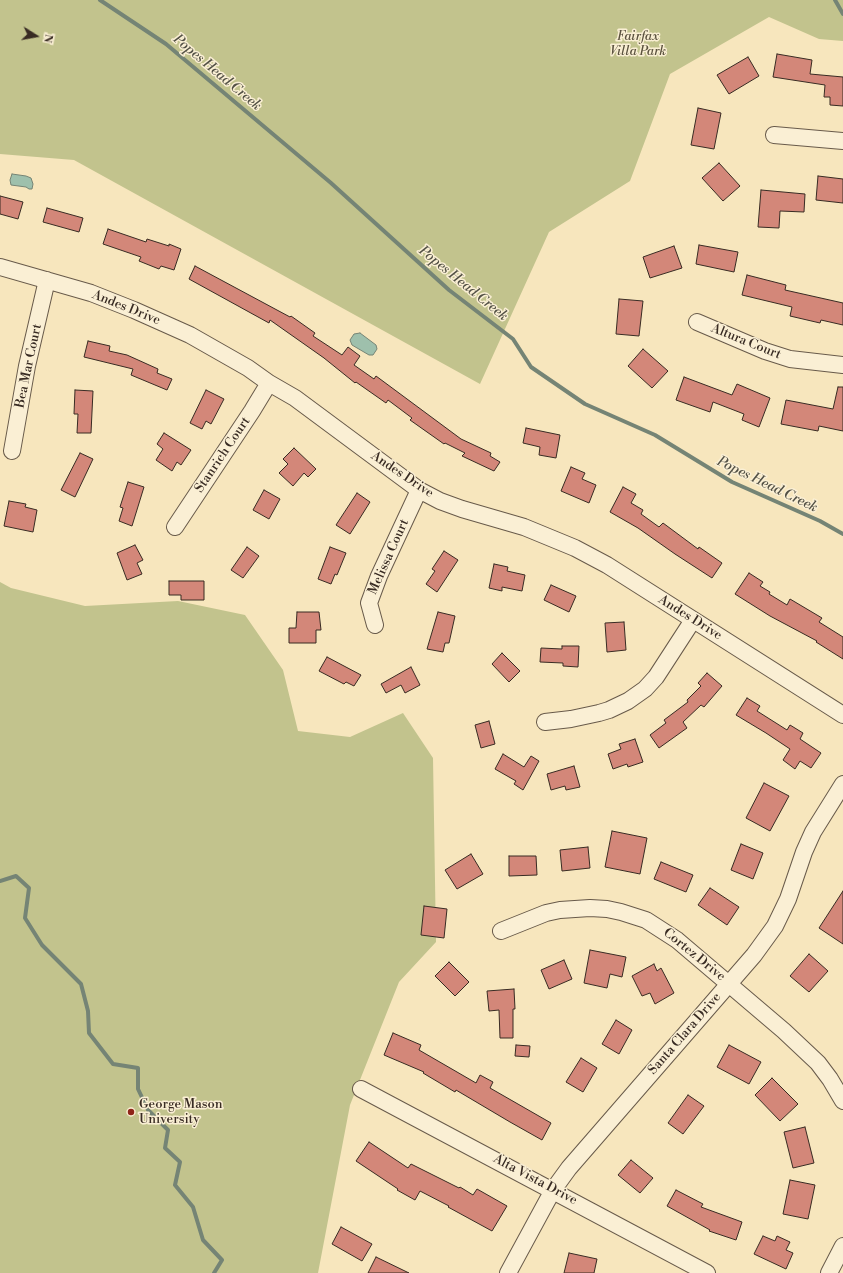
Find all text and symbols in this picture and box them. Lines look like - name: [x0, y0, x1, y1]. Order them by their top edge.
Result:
- north arrow: [16, 16, 56, 56]
- park label: Fairfax Villa Park: [610, 29, 666, 60]
- water label: Popes Head Creek: [170, 31, 264, 115]
- text: N: [40, 33, 55, 44]
- water label: Popes Head Creek: [415, 243, 511, 325]
- street label: Andes Drive: [90, 287, 162, 329]
- street label: Altura Court: [709, 321, 783, 363]
- street label: Bea Mar Court: [12, 323, 46, 409]
- street label: Stanrich Court: [192, 414, 254, 496]
- street label: Andes Drive: [368, 448, 436, 502]
- water label: Popes Head Creek: [714, 453, 820, 517]
- street label: Melissa Court: [365, 517, 413, 597]
- street label: Andes Drive: [655, 592, 725, 644]
- street label: Cortez Drive: [660, 925, 728, 985]
- street label: Santa Clara Drive: [645, 990, 725, 1078]
- place label: George Mason University: [139, 1097, 223, 1128]
- marker: George Mason University: [126, 1107, 136, 1117]
- street label: Alta Vista Drive: [490, 1151, 580, 1209]

